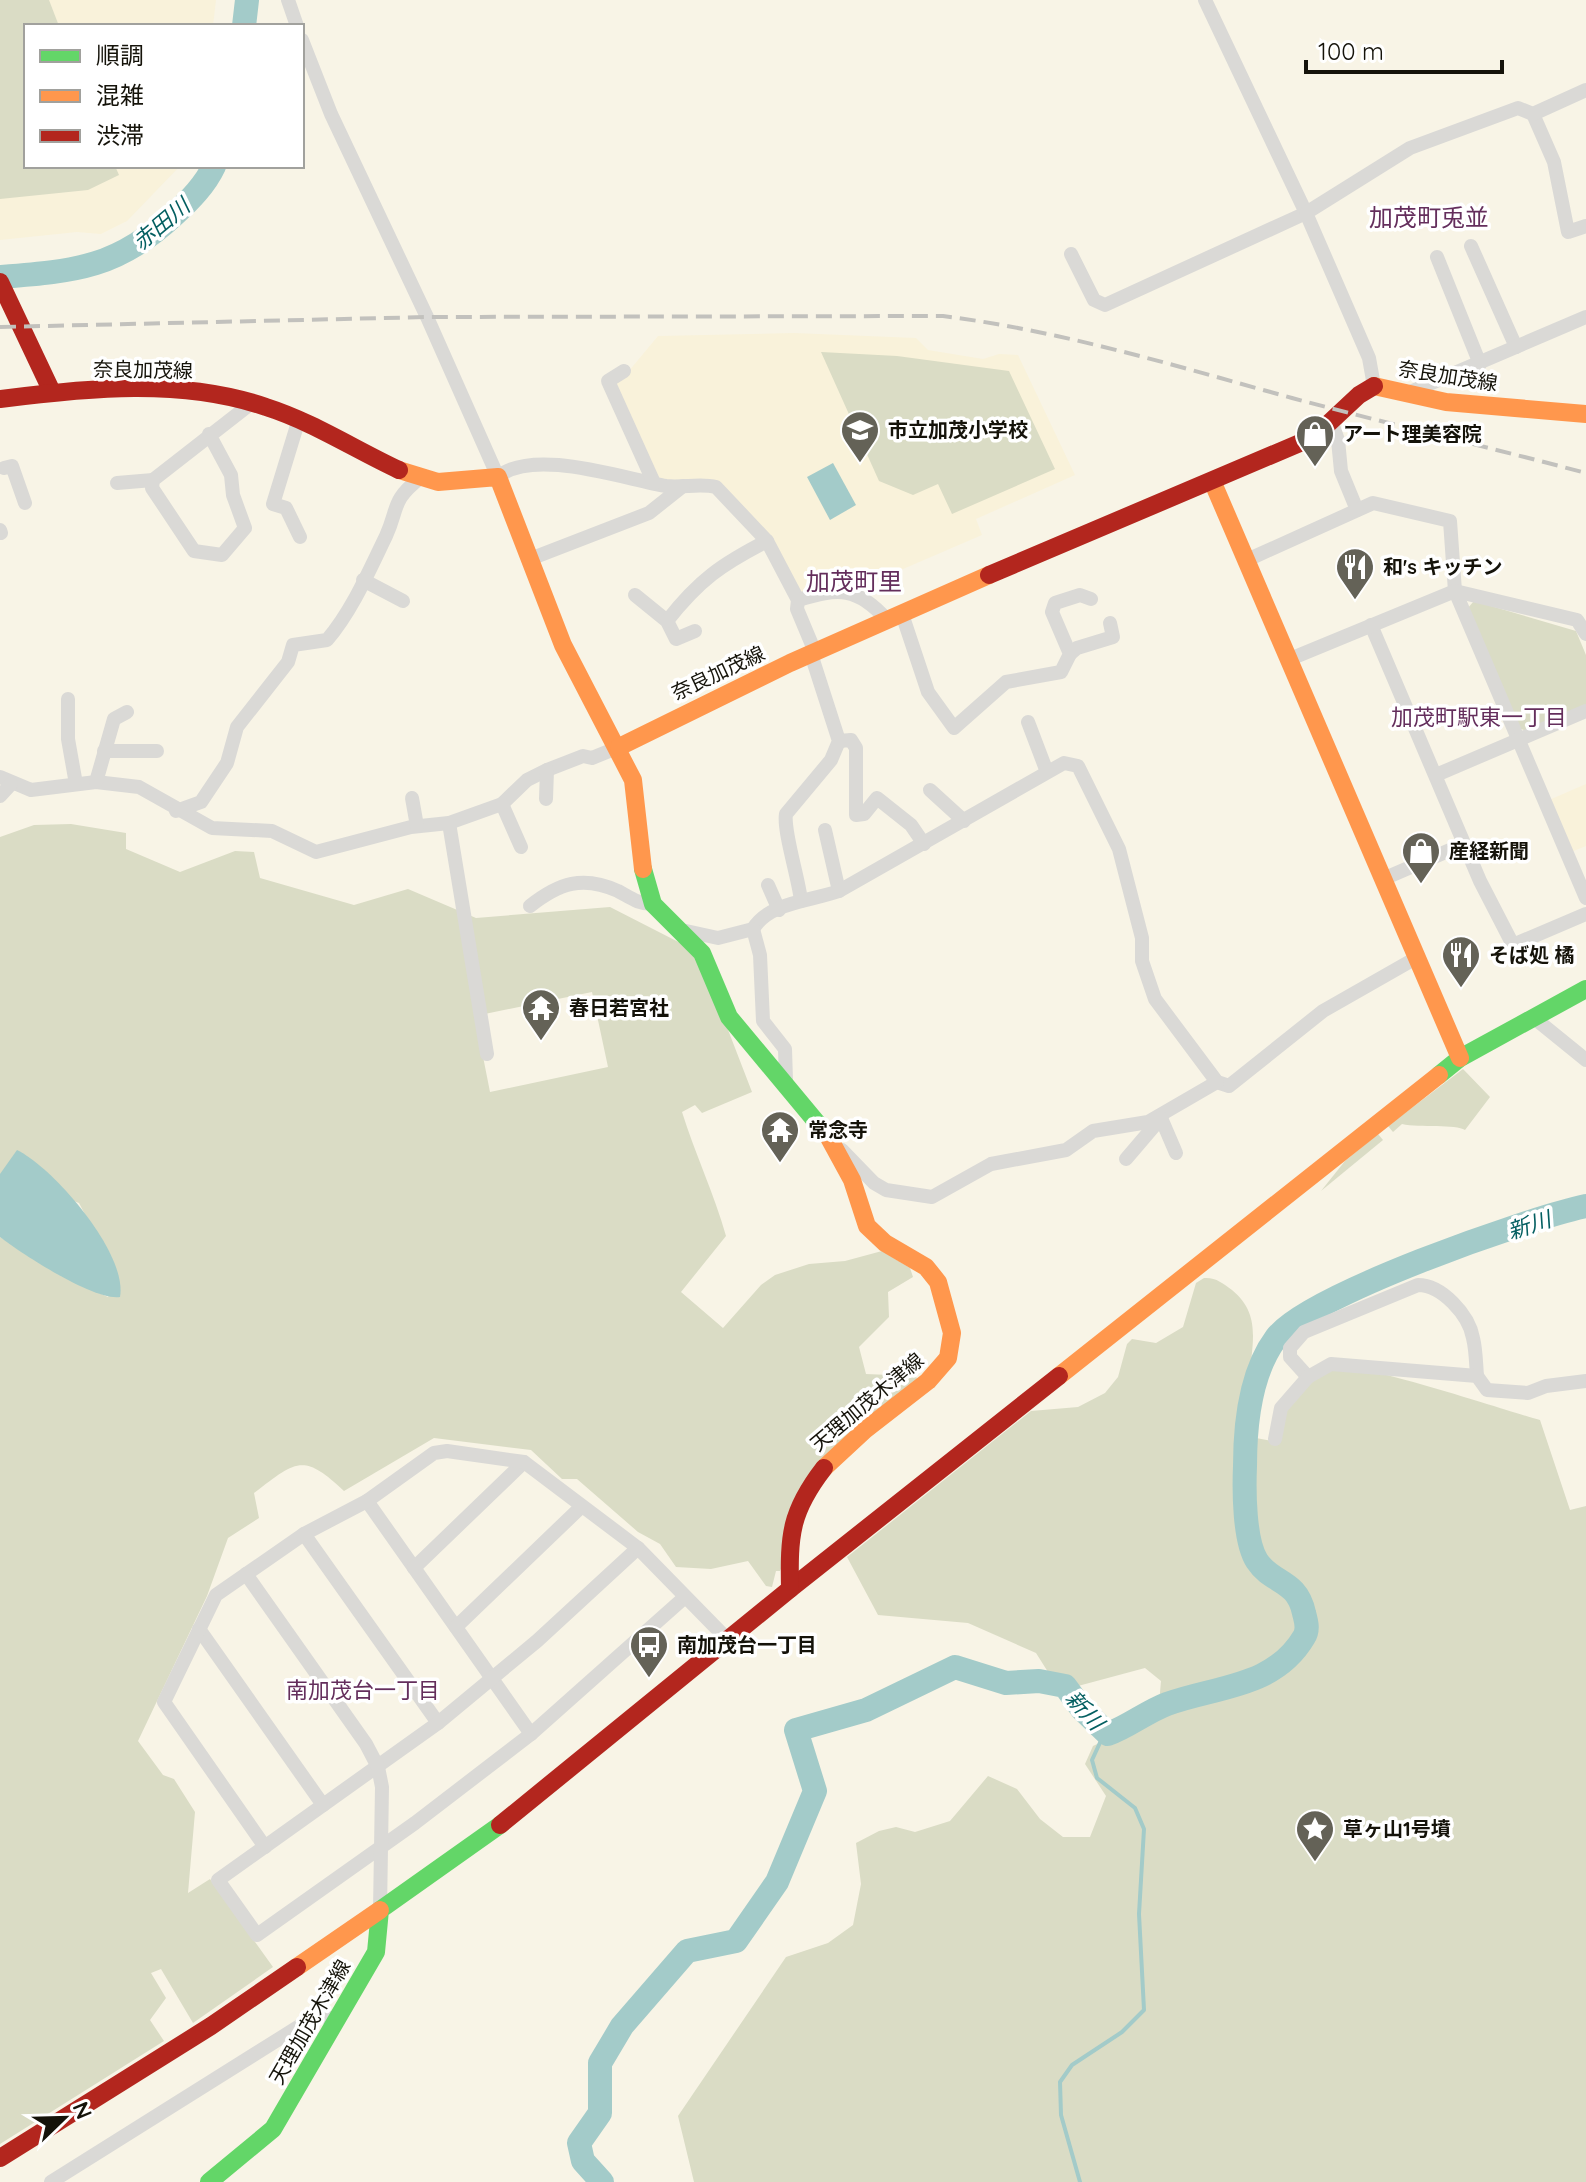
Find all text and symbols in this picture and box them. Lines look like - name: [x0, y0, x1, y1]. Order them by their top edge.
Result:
- legend: [24, 24, 304, 168]
- scale bar: [1306, 24, 1502, 74]
- text: 100 m: [1318, 36, 1384, 66]
- text: 順調: [96, 40, 144, 70]
- text: 混雑: [96, 80, 144, 110]
- text: 渋滞: [96, 120, 144, 150]
- water label: 赤田川: [127, 191, 197, 256]
- district label: 加茂町兎並: [1369, 202, 1489, 232]
- street label: 奈良加茂線: [1397, 355, 1499, 396]
- street label: 奈良加茂線: [93, 356, 193, 383]
- school or university icon: 市立加茂小学校: [839, 409, 881, 464]
- shop icon: アート理美容院: [1294, 413, 1336, 468]
- place label: 市立加茂小学校: [888, 417, 1028, 442]
- place label: アート理美容院: [1343, 421, 1482, 446]
- restaurant icon: 和's キッチン: [1334, 546, 1376, 601]
- place label: 和's キッチン: [1383, 554, 1502, 579]
- district label: 加茂町里: [806, 566, 902, 596]
- street label: 奈良加茂線: [667, 640, 768, 705]
- district label: 加茂町駅東一丁目: [1391, 703, 1567, 731]
- shop icon: 産経新聞: [1400, 830, 1442, 885]
- place label: 産経新聞: [1449, 838, 1529, 863]
- restaurant icon: そば処 橘: [1440, 934, 1482, 989]
- place label: そば処 橘: [1489, 942, 1575, 967]
- temple icon: 春日若宮社: [520, 987, 562, 1042]
- place label: 春日若宮社: [569, 995, 669, 1020]
- temple icon: 常念寺: [759, 1109, 801, 1164]
- place label: 常念寺: [808, 1117, 868, 1142]
- water label: 新川: [1504, 1204, 1556, 1245]
- street label: 天理加茂木津線: [805, 1347, 928, 1456]
- bus stop icon: 南加茂台一丁目: [628, 1624, 670, 1679]
- place label: 南加茂台一丁目: [677, 1632, 817, 1657]
- district label: 南加茂台一丁目: [286, 1676, 440, 1704]
- water label: 新川: [1060, 1684, 1111, 1737]
- place icon: 草ヶ山1号墳: [1294, 1808, 1336, 1863]
- place label: 草ヶ山1号墳: [1343, 1816, 1451, 1841]
- street label: 天理加茂木津線: [264, 1955, 355, 2089]
- north arrow: [24, 2078, 104, 2158]
- text: N: [66, 2097, 98, 2123]

